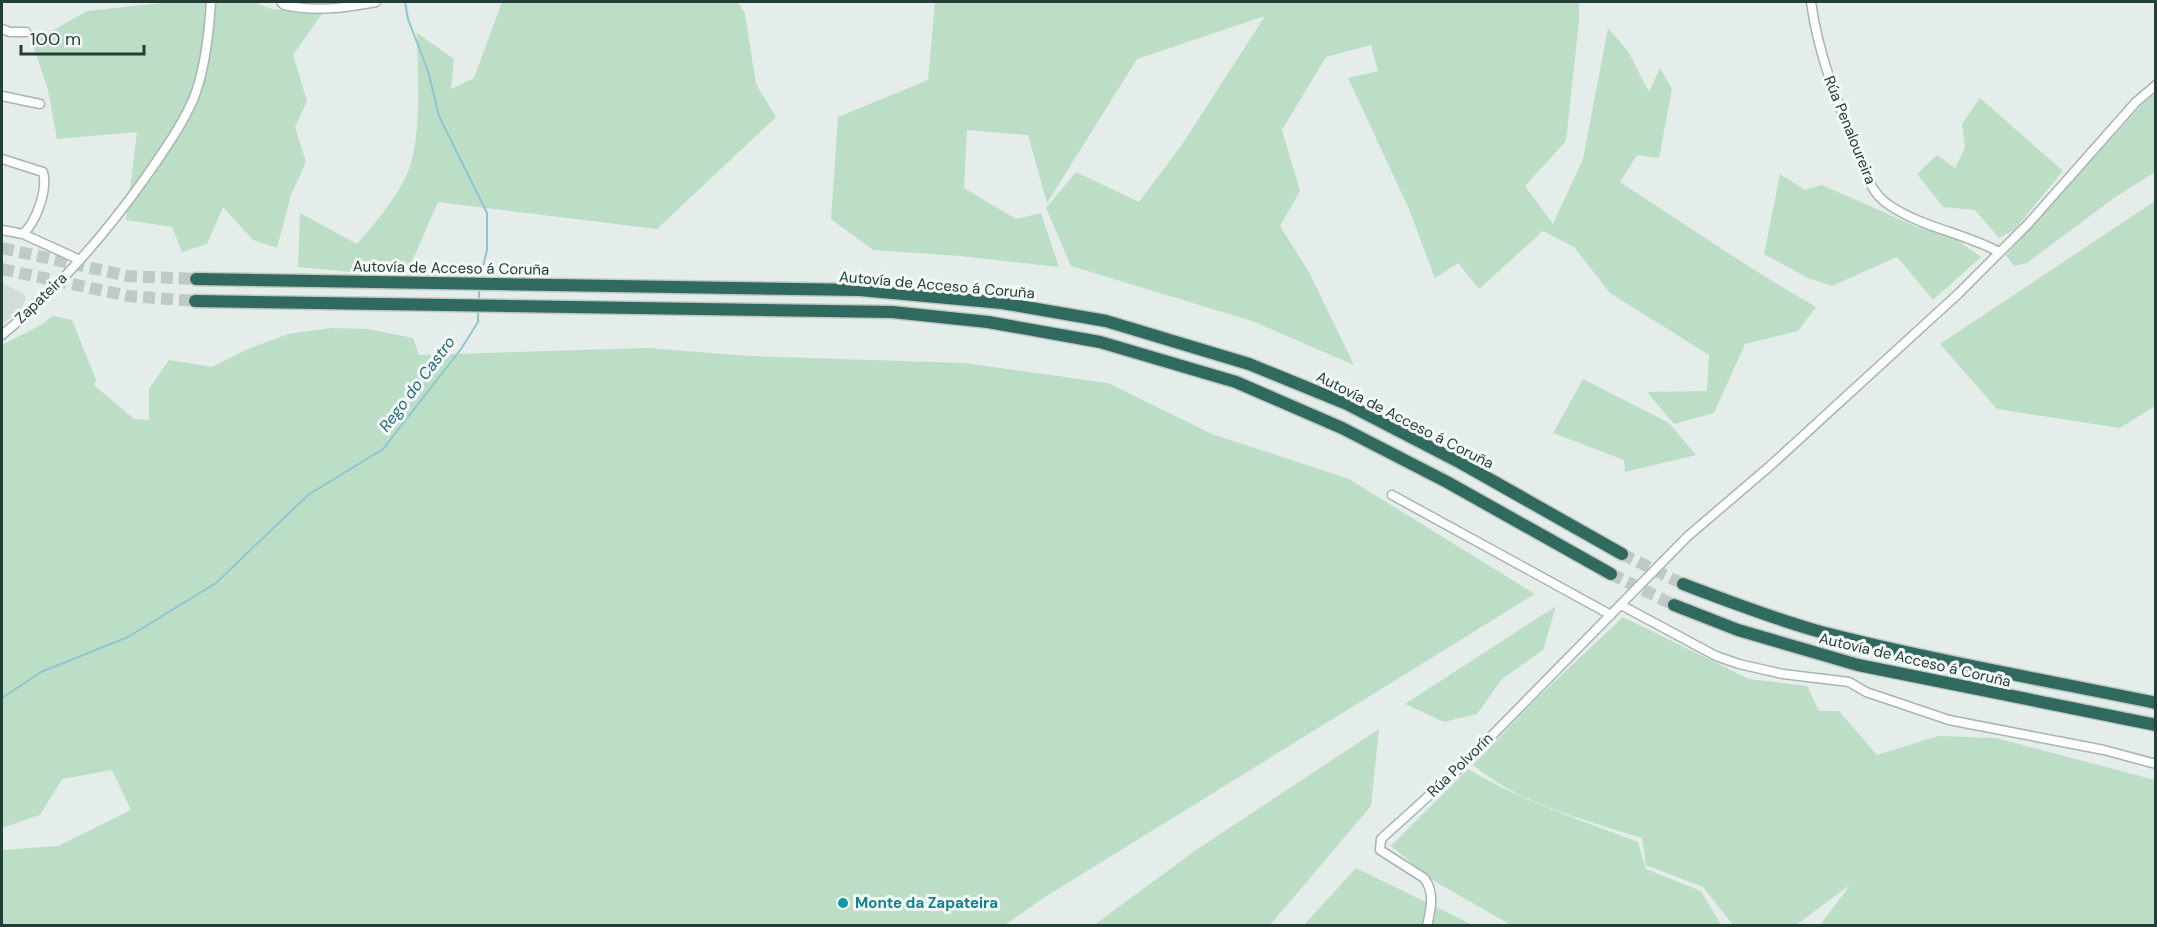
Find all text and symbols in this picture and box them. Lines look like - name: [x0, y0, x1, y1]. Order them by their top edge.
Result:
- scale bar: [21, 18, 144, 56]
- text: 100 m: [30, 27, 81, 51]
- street label: Rúa Penaloureira: [1819, 73, 1881, 187]
- street label: Autovía de Acceso á Coruña: [353, 256, 549, 280]
- street label: Autovía de Acceso á Coruña: [838, 266, 1036, 304]
- street label: Zapateira: [11, 268, 71, 328]
- water label: Rego do Castro: [374, 332, 460, 436]
- street label: Autovía de Acceso á Coruña: [1313, 367, 1497, 473]
- street label: Autovía de Acceso á Coruña: [1817, 628, 2013, 692]
- street label: Rúa Polvorín: [1423, 729, 1497, 801]
- place label: Monte da Zapateira: [855, 893, 998, 913]
- marker: Monte da Zapateira: [836, 896, 850, 910]

